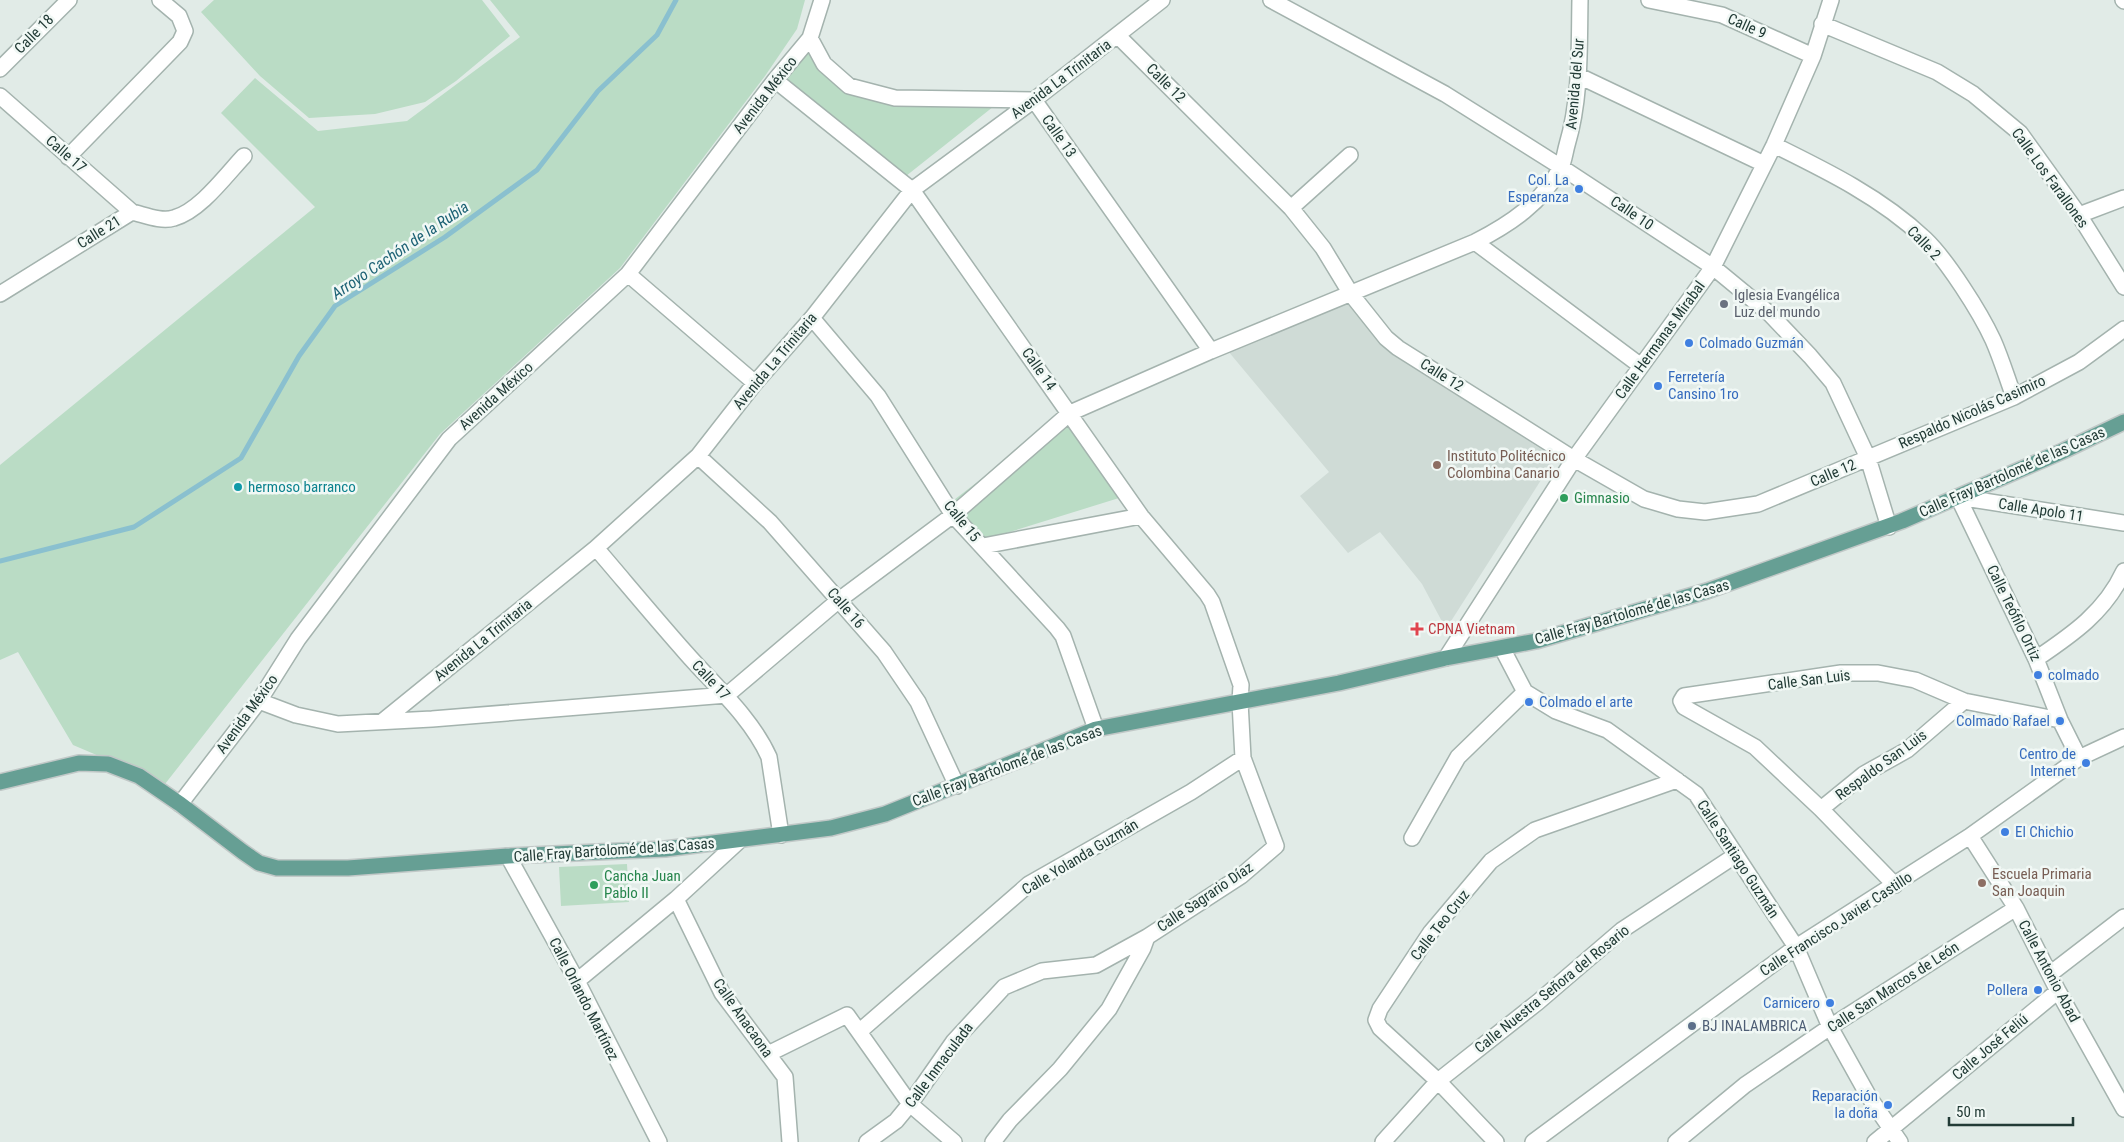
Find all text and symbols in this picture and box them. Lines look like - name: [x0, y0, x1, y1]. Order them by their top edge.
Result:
- street label: Calle 9: [1725, 10, 1769, 42]
- street label: Calle 18: [11, 11, 57, 57]
- street label: Avenida La Trinitaria: [1007, 35, 1115, 123]
- street label: Avenida del Sur: [1562, 37, 1588, 130]
- street label: Avenida México: [729, 53, 801, 137]
- street label: Calle 12: [1143, 60, 1189, 106]
- street label: Calle 13: [1038, 111, 1080, 161]
- street label: Calle Los Farallones: [2008, 125, 2092, 232]
- street label: Calle 17: [42, 132, 90, 176]
- place label: Col. La Esperanza: [1508, 171, 1569, 206]
- marker: Col. La Esperanza: [1573, 183, 1585, 195]
- street label: Calle 10: [1607, 192, 1657, 234]
- water label: Arroyo Cachón de la Rubia: [327, 197, 472, 304]
- street label: Calle 21: [74, 212, 124, 252]
- street label: Calle 2: [1903, 222, 1945, 264]
- street label: Calle Hermanas Mirabal: [1611, 277, 1709, 403]
- place label: Iglesia Evangélica Luz del mundo: [1734, 286, 1840, 321]
- marker: Iglesia Evangélica Luz del mundo: [1718, 298, 1730, 310]
- street label: Avenida La Trinitaria: [729, 309, 821, 413]
- place label: Colmado Guzmán: [1699, 334, 1804, 352]
- marker: Colmado Guzmán: [1683, 337, 1695, 349]
- street label: Calle 14: [1018, 344, 1060, 394]
- street label: Calle 12: [1417, 355, 1467, 395]
- street label: Avenida México: [455, 358, 537, 434]
- place label: Ferretería Cansino 1ro: [1668, 368, 1739, 403]
- street label: Respaldo Nicolás Casimiro: [1896, 371, 2048, 453]
- marker: Ferretería Cansino 1ro: [1652, 380, 1664, 392]
- street label: Calle Fray Bartolomé de las Casas: [1916, 423, 2108, 521]
- place label: Instituto Politécnico Colombina Canario: [1447, 447, 1566, 482]
- street label: Calle 12: [1807, 455, 1859, 491]
- marker: Instituto Politécnico Colombina Canario: [1431, 459, 1443, 471]
- place label: hermoso barranco: [248, 478, 356, 496]
- marker: hermoso barranco: [232, 481, 244, 493]
- place label: Gimnasio: [1574, 489, 1630, 507]
- marker: Gimnasio: [1558, 492, 1570, 504]
- street label: Calle Apolo 11: [1997, 494, 2085, 526]
- street label: Calle 15: [940, 497, 984, 545]
- street label: Calle Teófilo Ortiz: [1983, 562, 2045, 664]
- street label: Calle Fray Bartolomé de las Casas: [1533, 576, 1731, 648]
- street label: Calle 16: [824, 584, 868, 632]
- street label: Avenida La Trinitaria: [430, 595, 536, 685]
- place label: CPNA Vietnam: [1428, 620, 1515, 638]
- marker: CPNA Vietnam: [1410, 622, 1424, 636]
- street label: Calle 17: [688, 656, 734, 704]
- street label: Calle San Luis: [1767, 666, 1851, 694]
- place label: colmado: [2048, 666, 2099, 684]
- marker: colmado: [2032, 669, 2044, 681]
- street label: Avenida México: [212, 671, 282, 757]
- place label: Colmado el arte: [1539, 693, 1633, 711]
- marker: Colmado el arte: [1523, 696, 1535, 708]
- place label: Colmado Rafael: [1956, 712, 2050, 730]
- marker: Colmado Rafael: [2054, 715, 2066, 727]
- street label: Calle Fray Bartolomé de las Casas: [910, 721, 1104, 810]
- street label: Respaldo San Luis: [1832, 726, 1930, 804]
- place label: Centro de Internet: [2019, 745, 2076, 780]
- marker: Centro de Internet: [2080, 757, 2092, 769]
- street label: Calle Santiago Guzmán: [1693, 797, 1783, 921]
- street label: Calle Yolanda Guzmán: [1019, 815, 1141, 899]
- place label: El Chichio: [2015, 823, 2074, 841]
- marker: El Chichio: [1999, 826, 2011, 838]
- street label: Calle Fray Bartolomé de las Casas: [513, 834, 715, 866]
- street label: Calle Sagrario Díaz: [1154, 858, 1256, 936]
- place label: Escuela Primaria San Joaquin: [1992, 865, 2092, 900]
- place label: Cancha Juan Pablo II: [604, 867, 681, 902]
- street label: Calle Francisco Javier Castillo: [1756, 868, 1916, 980]
- marker: Escuela Primaria San Joaquin: [1976, 877, 1988, 889]
- marker: Cancha Juan Pablo II: [588, 879, 600, 891]
- street label: Calle Teo Cruz: [1407, 886, 1473, 964]
- street label: Calle Antonio Abad: [2014, 917, 2084, 1025]
- street label: Calle Nuestra Señora del Rosario: [1471, 921, 1633, 1057]
- street label: Calle Orlando Martínez: [545, 935, 623, 1063]
- street label: Calle San Marcos de León: [1824, 938, 1962, 1036]
- street label: Calle Anacaona: [709, 975, 777, 1061]
- place label: Pollera: [1987, 981, 2028, 999]
- marker: Pollera: [2032, 984, 2044, 996]
- place label: Carnicero: [1763, 994, 1820, 1012]
- marker: Carnicero: [1824, 997, 1836, 1009]
- street label: Calle José Feliú: [1948, 1010, 2032, 1084]
- place label: BJ INALAMBRICA: [1702, 1017, 1807, 1035]
- street label: Calle Inmaculada: [901, 1019, 977, 1111]
- marker: BJ INALAMBRICA: [1686, 1020, 1698, 1032]
- place label: Reparación la doña: [1812, 1087, 1878, 1122]
- scale bar: [1949, 1094, 2073, 1126]
- marker: Reparación la doña: [1882, 1099, 1894, 1111]
- text: 50 m: [1956, 1103, 1986, 1121]

